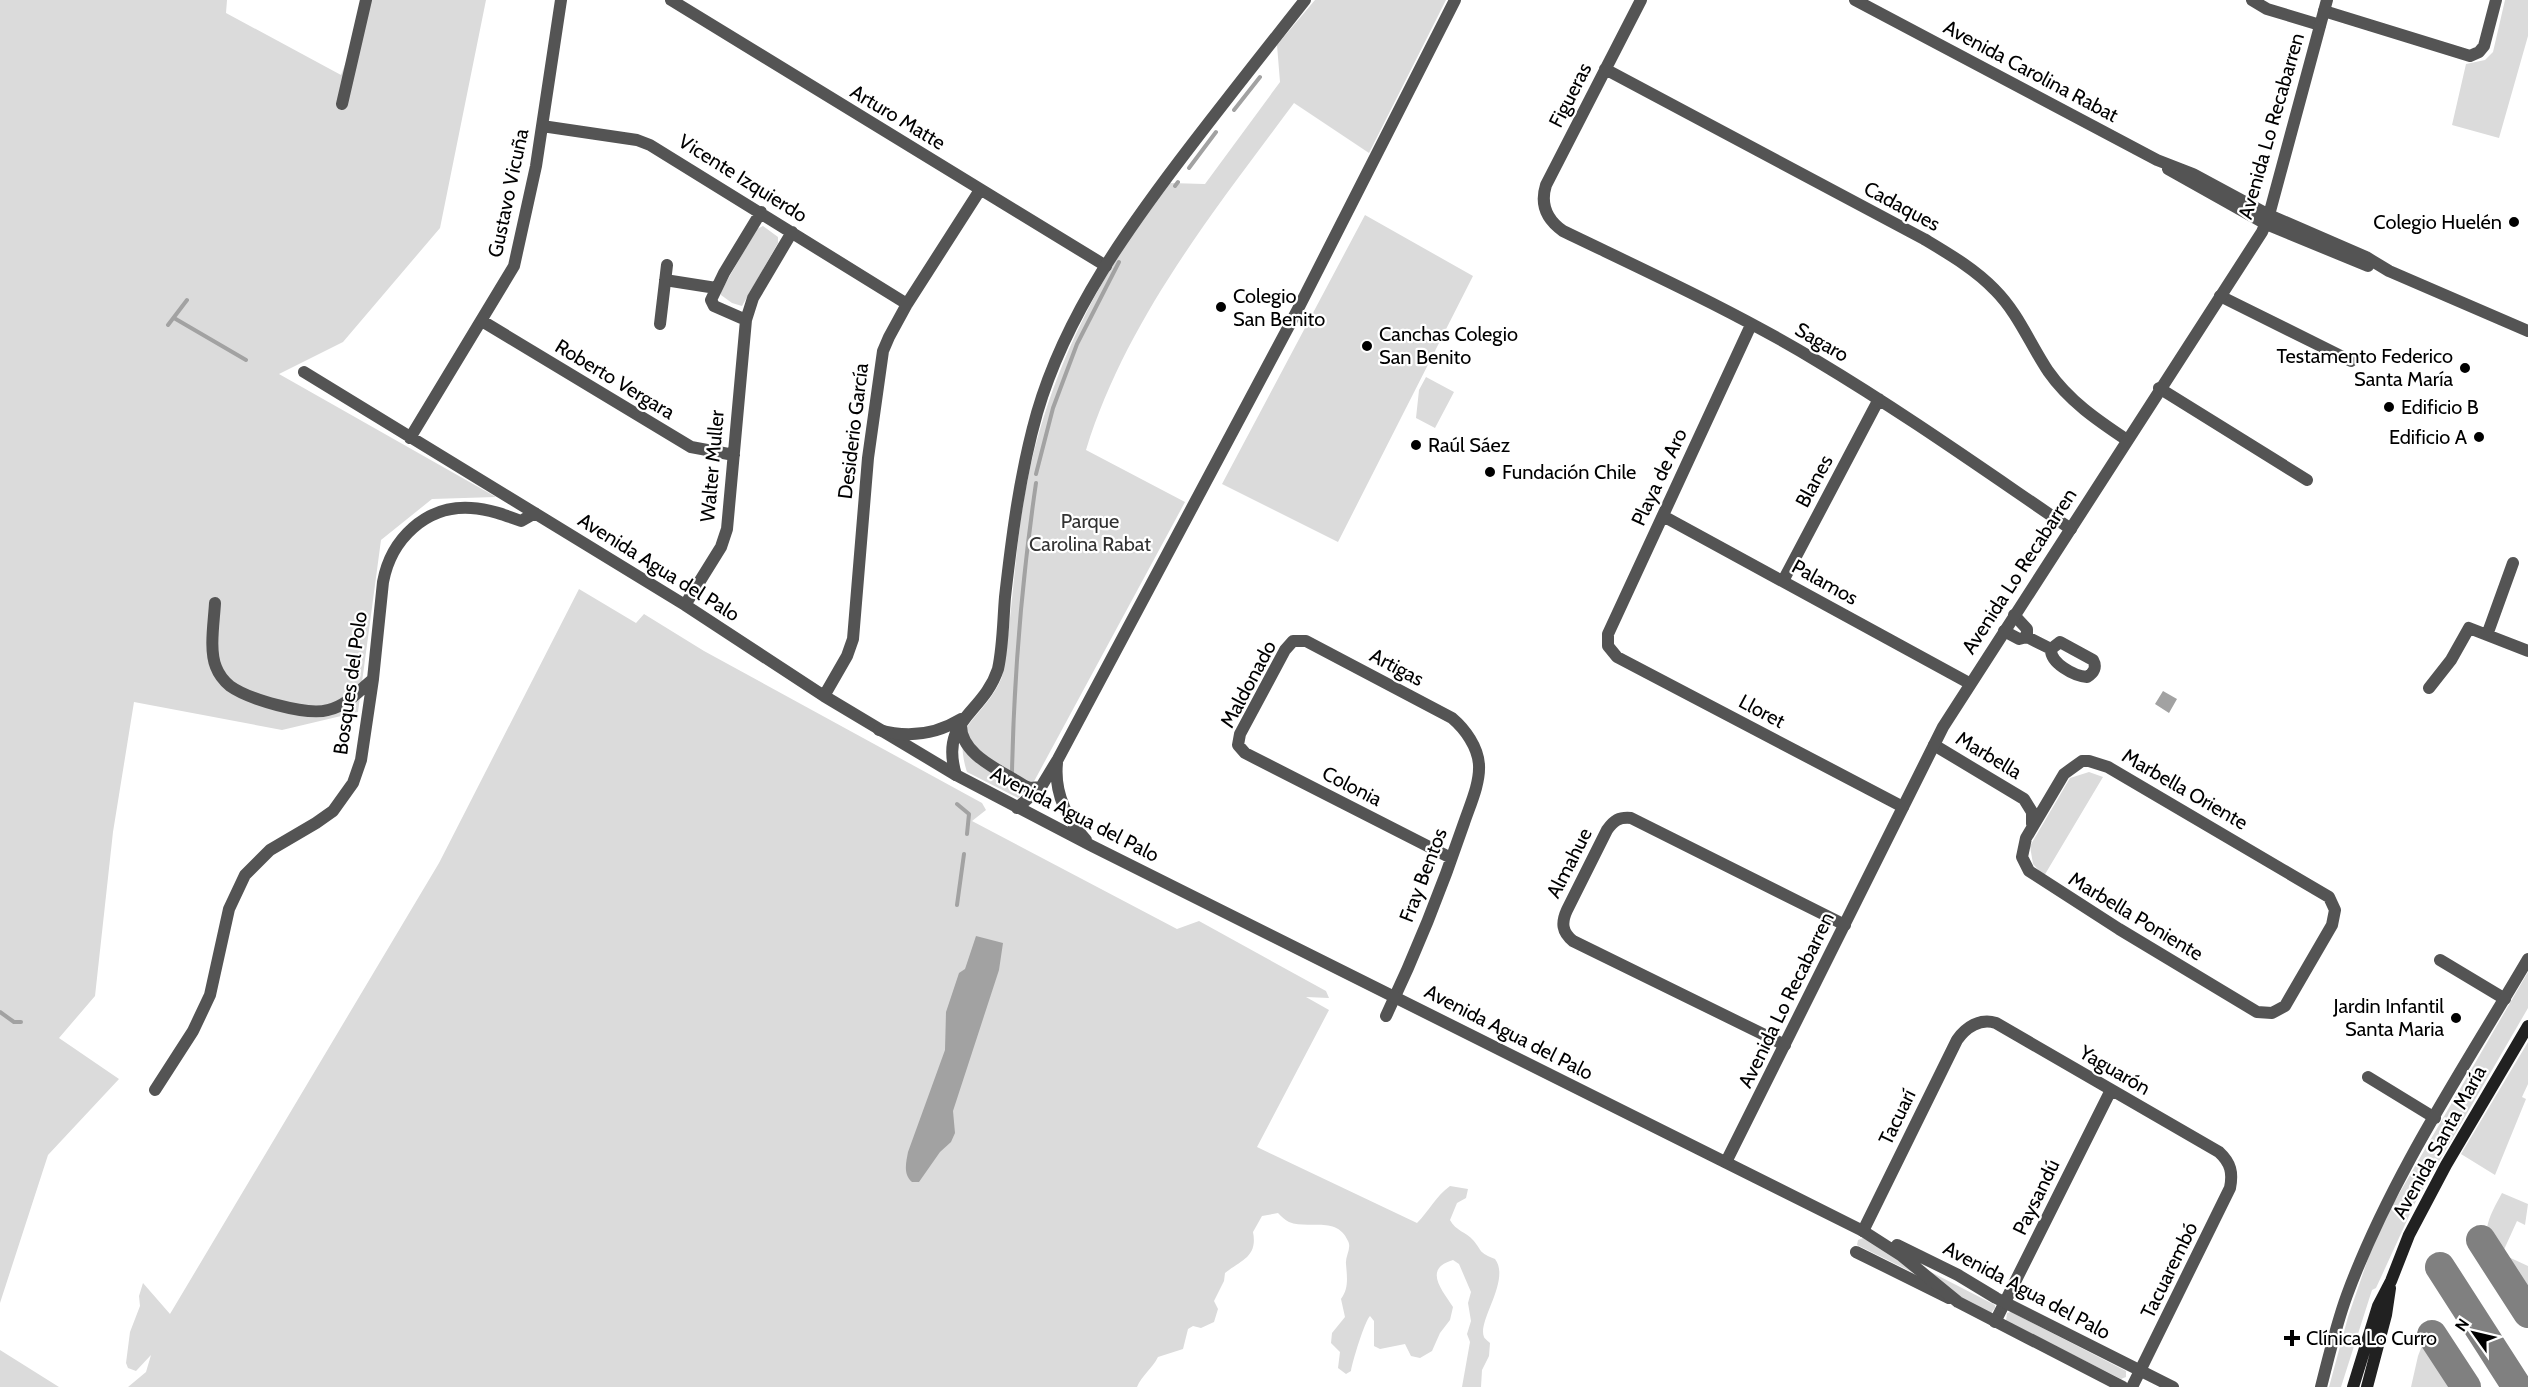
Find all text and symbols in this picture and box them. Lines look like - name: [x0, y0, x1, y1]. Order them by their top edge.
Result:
- street label: Avenida Carolina Rabat: [1940, 15, 2123, 127]
- street label: Avenida Lo Recabarren: [2233, 30, 2309, 222]
- street label: Figueras: [1544, 59, 1596, 131]
- street label: Arturo Matte: [846, 79, 950, 155]
- street label: Gustavo Vicuña: [483, 126, 533, 260]
- street label: Vicente Izquierdo: [674, 129, 812, 227]
- street label: Cadaques: [1860, 176, 1944, 236]
- place label: Colegio Huelén: [2373, 210, 2502, 234]
- marker: Colegio Huelén: [2507, 215, 2521, 229]
- place label: Colegio San Benito: [1233, 284, 1325, 331]
- marker: Colegio San Benito: [1214, 300, 1228, 314]
- street label: Sagaro: [1791, 317, 1853, 367]
- place label: Canchas Colegio San Benito: [1379, 322, 1518, 369]
- street label: Roberto Vergara: [551, 334, 680, 424]
- marker: Canchas Colegio San Benito: [1360, 339, 1374, 353]
- place label: Testamento Federico Santa María: [2276, 344, 2453, 391]
- street label: Desiderio García: [833, 361, 873, 500]
- marker: Testamento Federico Santa María: [2458, 361, 2472, 375]
- place label: Edificio B: [2401, 395, 2479, 419]
- marker: Edificio B: [2382, 400, 2396, 414]
- street label: Walter Muller: [695, 408, 729, 523]
- street label: Playa de Aro: [1626, 425, 1692, 529]
- place label: Edificio A: [2389, 425, 2468, 449]
- marker: Edificio A: [2472, 430, 2486, 444]
- place label: Raúl Sáez: [1428, 433, 1510, 457]
- marker: Raúl Sáez: [1409, 438, 1423, 452]
- street label: Blanes: [1790, 451, 1838, 511]
- place label: Fundación Chile: [1502, 460, 1636, 484]
- marker: Fundación Chile: [1483, 465, 1497, 479]
- street label: Avenida Lo Recabarren: [1956, 484, 2082, 658]
- street label: Avenida Agua del Palo: [574, 508, 744, 626]
- park label: Parque Carolina Rabat: [1029, 509, 1151, 556]
- street label: Palamos: [1788, 554, 1862, 610]
- street label: Bosques del Polo: [328, 610, 372, 756]
- street label: Maldonado: [1215, 636, 1281, 732]
- street label: Artigas: [1366, 643, 1428, 691]
- street label: Lloret: [1735, 689, 1789, 733]
- street label: Marbella: [1952, 726, 2027, 784]
- street label: Marbella Oriente: [2118, 743, 2252, 835]
- street label: Avenida Agua del Palo: [987, 761, 1163, 867]
- street label: Colonia: [1318, 761, 1386, 811]
- street label: Almahue: [1541, 824, 1597, 902]
- street label: Fray Bentos: [1394, 825, 1452, 925]
- street label: Marbella Poniente: [2064, 866, 2208, 966]
- street label: Avenida Lo Recabarren: [1733, 908, 1839, 1092]
- street label: Avenida Agua del Palo: [1421, 979, 1597, 1085]
- place label: Jardin Infantil Santa Maria: [2333, 994, 2444, 1041]
- marker: Jardin Infantil Santa Maria: [2449, 1011, 2463, 1025]
- street label: Yaguarón: [2074, 1040, 2155, 1100]
- street label: Avenida Santa María: [2387, 1061, 2491, 1223]
- street label: Tacuarí: [1873, 1085, 1921, 1149]
- street label: Paysandú: [2007, 1155, 2065, 1239]
- street label: Tacuarembó: [2135, 1218, 2203, 1322]
- street label: Avenida Agua del Palo: [1939, 1236, 2115, 1344]
- north arrow: [2444, 1303, 2504, 1363]
- text: N: [2451, 1315, 2473, 1335]
- place label: Clínica Lo Curro: [2306, 1326, 2437, 1350]
- marker: Clínica Lo Curro: [2283, 1329, 2301, 1347]

